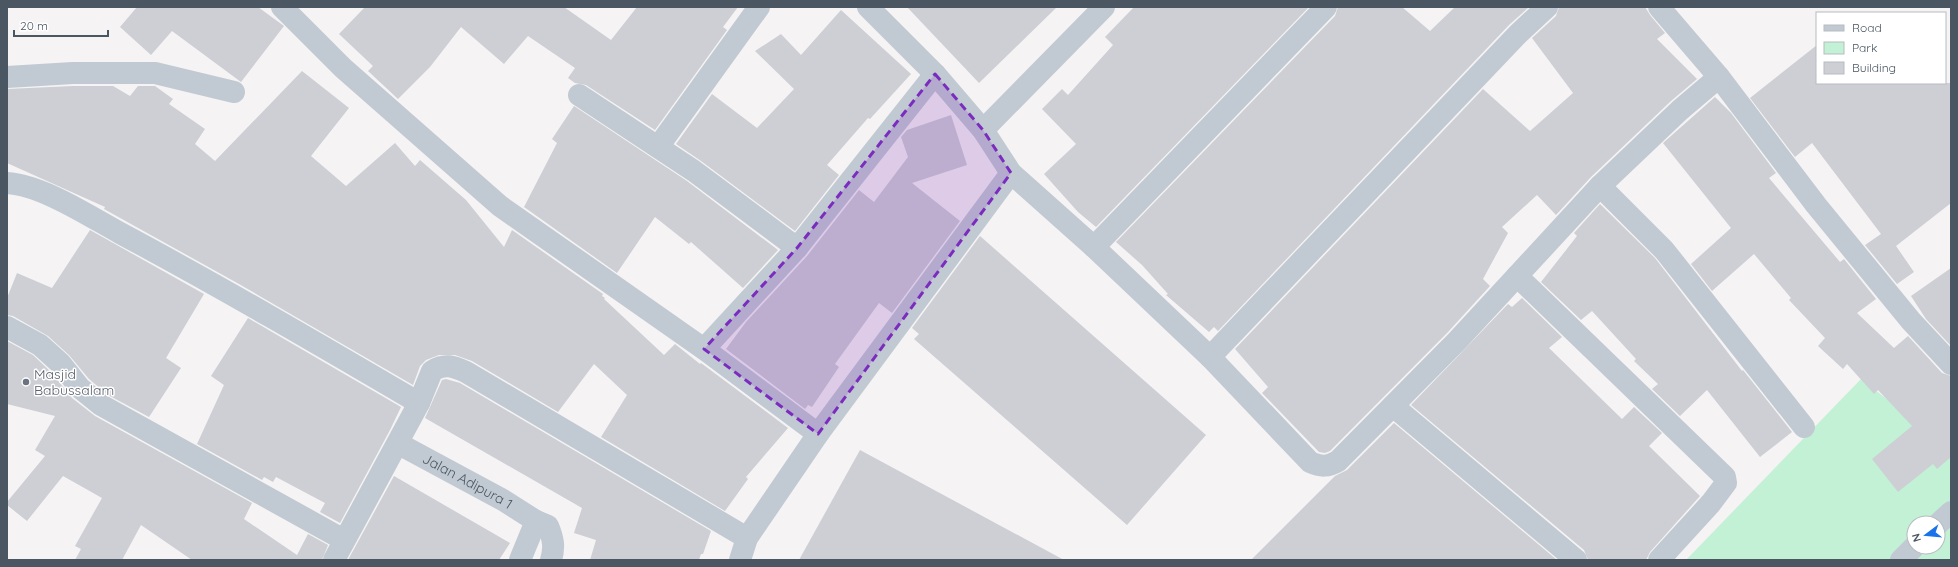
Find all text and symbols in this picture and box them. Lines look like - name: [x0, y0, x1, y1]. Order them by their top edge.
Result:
- scale bar: [14, 12, 108, 38]
- legend: [1816, 12, 1946, 84]
- text: 20 m: [20, 18, 48, 33]
- text: Road: [1852, 20, 1882, 35]
- text: Park: [1852, 40, 1877, 55]
- text: Building: [1852, 60, 1896, 75]
- place label: Masjid Babussalam: [34, 365, 114, 399]
- marker: Masjid Babussalam: [21, 377, 31, 387]
- street label: Jalan Adipura 1: [419, 449, 516, 513]
- north arrow: [1906, 515, 1946, 555]
- text: N: [1909, 532, 1924, 544]

